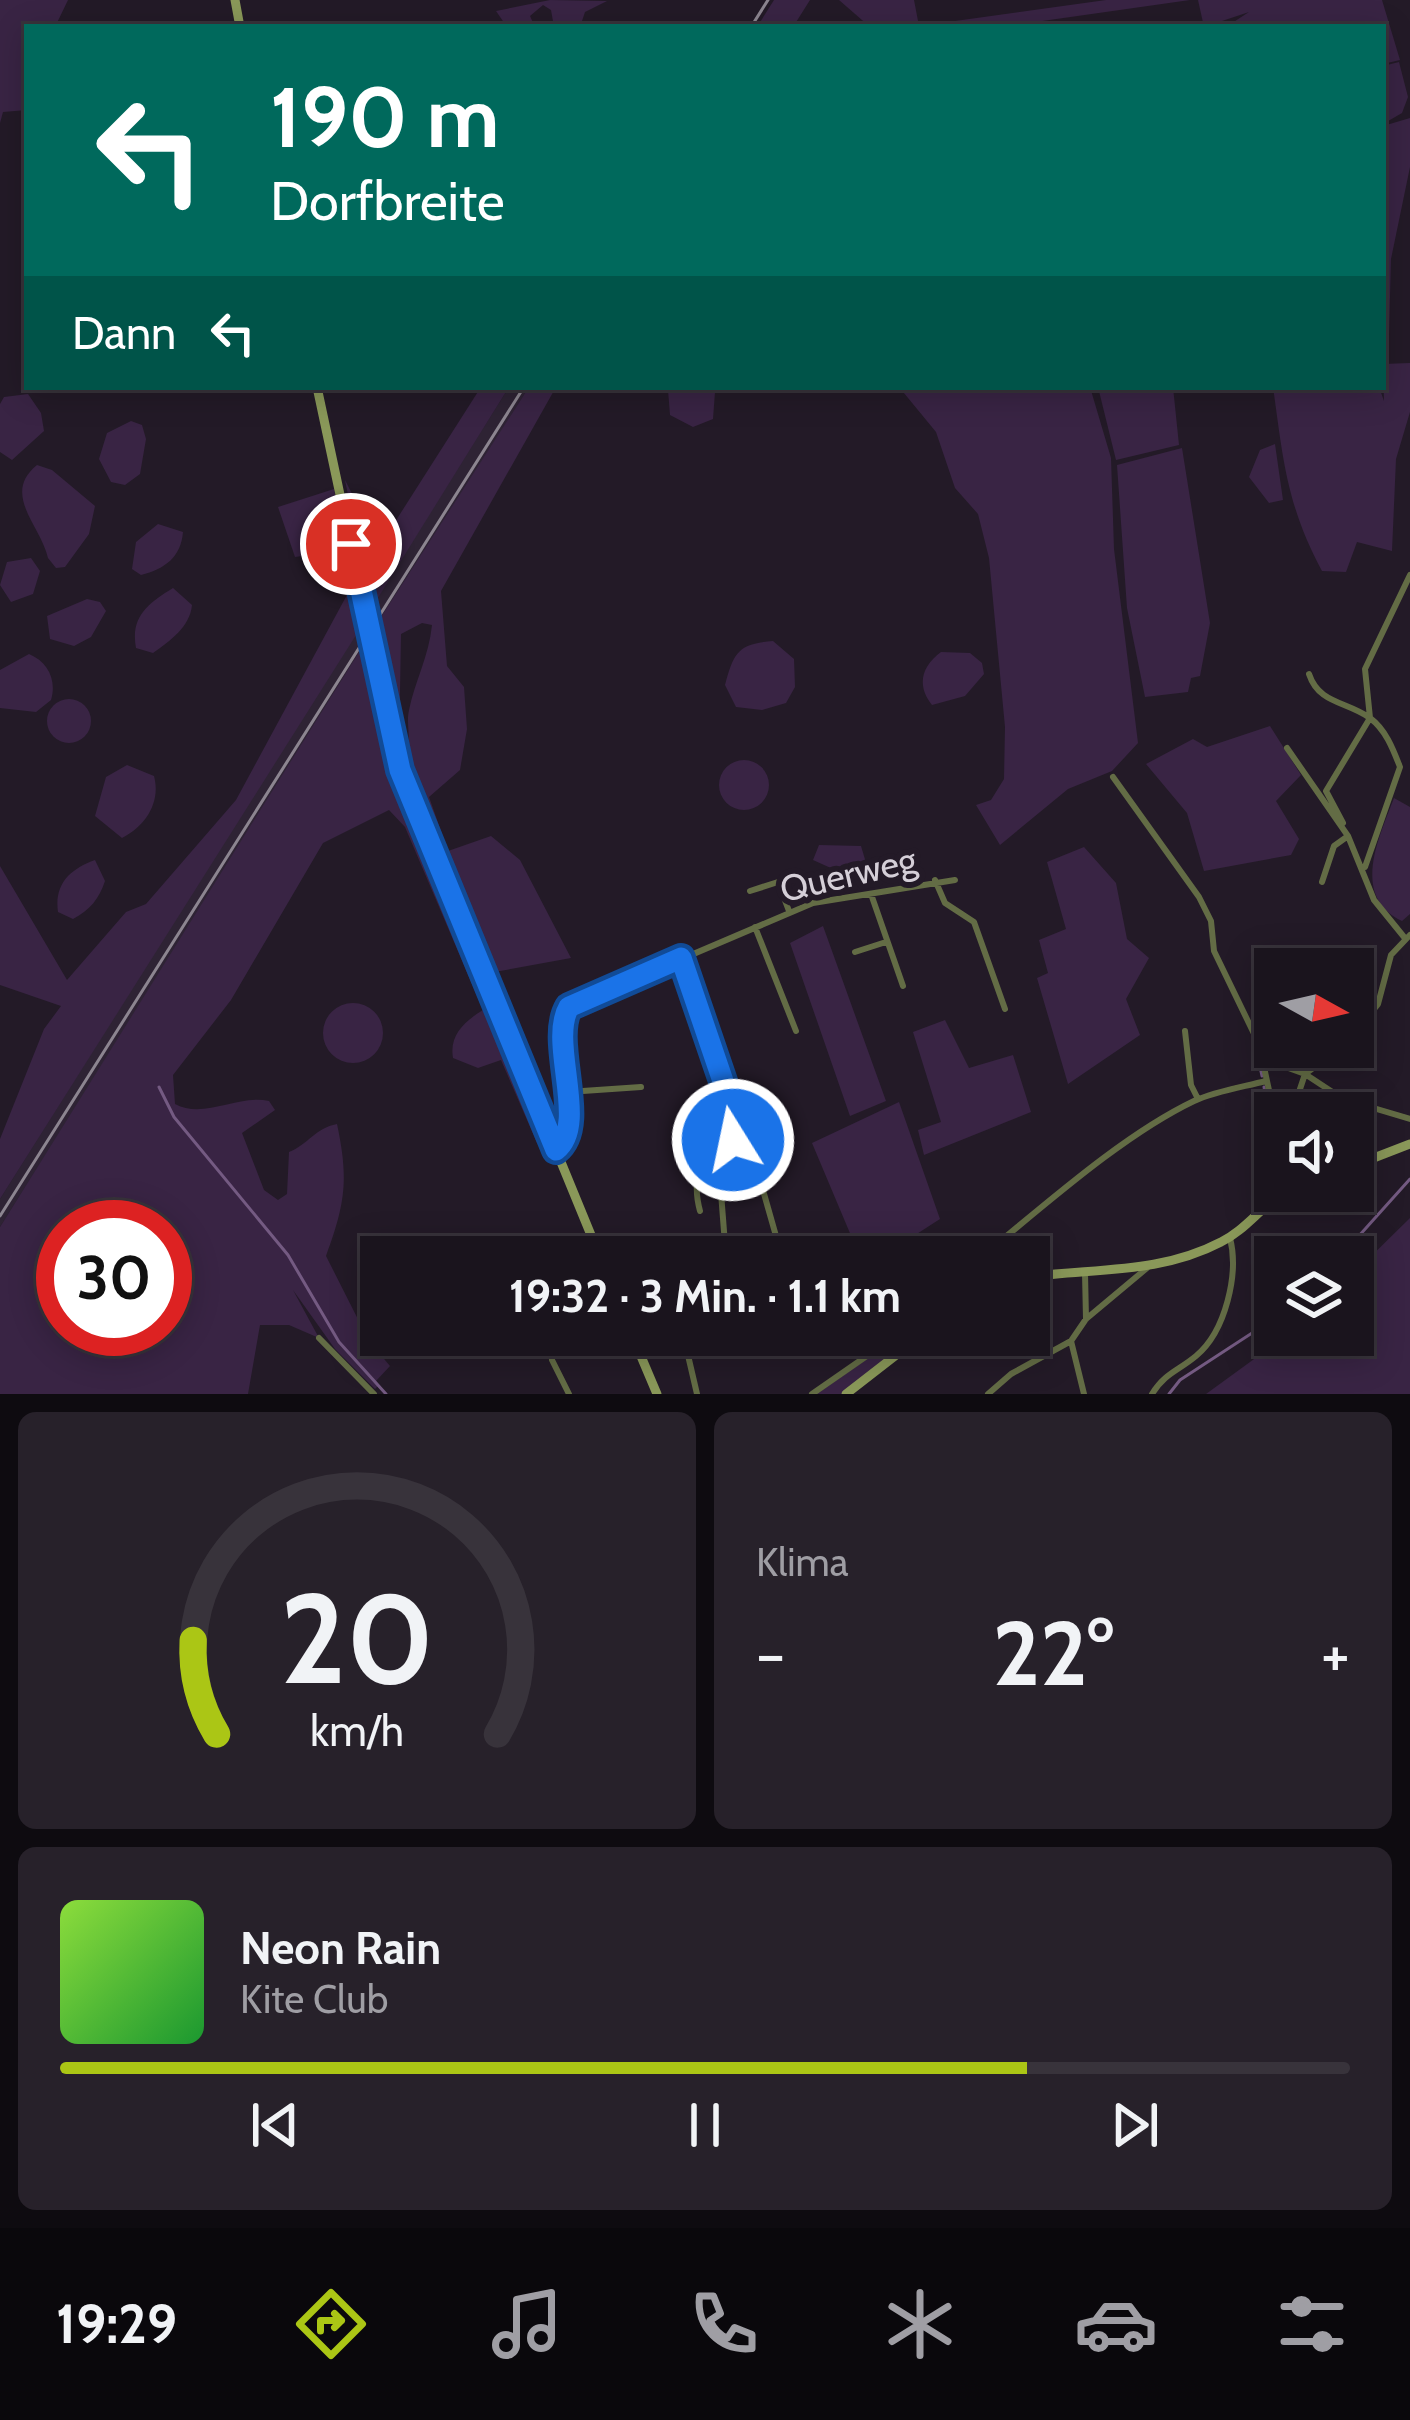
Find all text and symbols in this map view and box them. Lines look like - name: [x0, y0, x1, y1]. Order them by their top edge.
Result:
- text: 190 m: [270, 66, 499, 168]
- icon: left: [72, 72, 228, 228]
- text: Dorfbreite: [270, 168, 505, 234]
- icon: left: [200, 300, 266, 366]
- text: Dann: [72, 306, 176, 360]
- pin: [300, 493, 402, 595]
- icon: arrive: [318, 511, 384, 577]
- street label: Querweg: [776, 837, 921, 911]
- north arrow: [1254, 948, 1374, 1068]
- map controls: [1254, 948, 1374, 1356]
- position arrow: [670, 1077, 796, 1203]
- button: sound: [1254, 1092, 1374, 1212]
- speed limit sign: 30: [36, 1200, 192, 1356]
- button: layers: [1254, 1236, 1374, 1356]
- text: 19:32 · 3 Min. · 1.1 km: [509, 1269, 901, 1323]
- text: Klima: [756, 1538, 848, 1586]
- text: 20: [280, 1563, 434, 1714]
- text: 22°: [992, 1598, 1114, 1708]
- text: −: [756, 1613, 785, 1694]
- text: +: [1321, 1613, 1350, 1694]
- text: km/h: [310, 1704, 404, 1756]
- text: Neon Rain: [240, 1921, 441, 1975]
- text: Kite Club: [240, 1975, 388, 2023]
- icon: previous: [242, 2092, 308, 2158]
- icon: pause: [672, 2092, 738, 2158]
- icon: next: [1102, 2092, 1168, 2158]
- icon: directions: [289, 2282, 373, 2366]
- icon: music: [485, 2282, 569, 2366]
- icon: phone: [682, 2282, 766, 2366]
- icon: climate: [878, 2282, 962, 2366]
- icon: car: [1074, 2282, 1158, 2366]
- icon: filters: [1270, 2282, 1354, 2366]
- text: 19:29: [56, 2291, 177, 2357]

